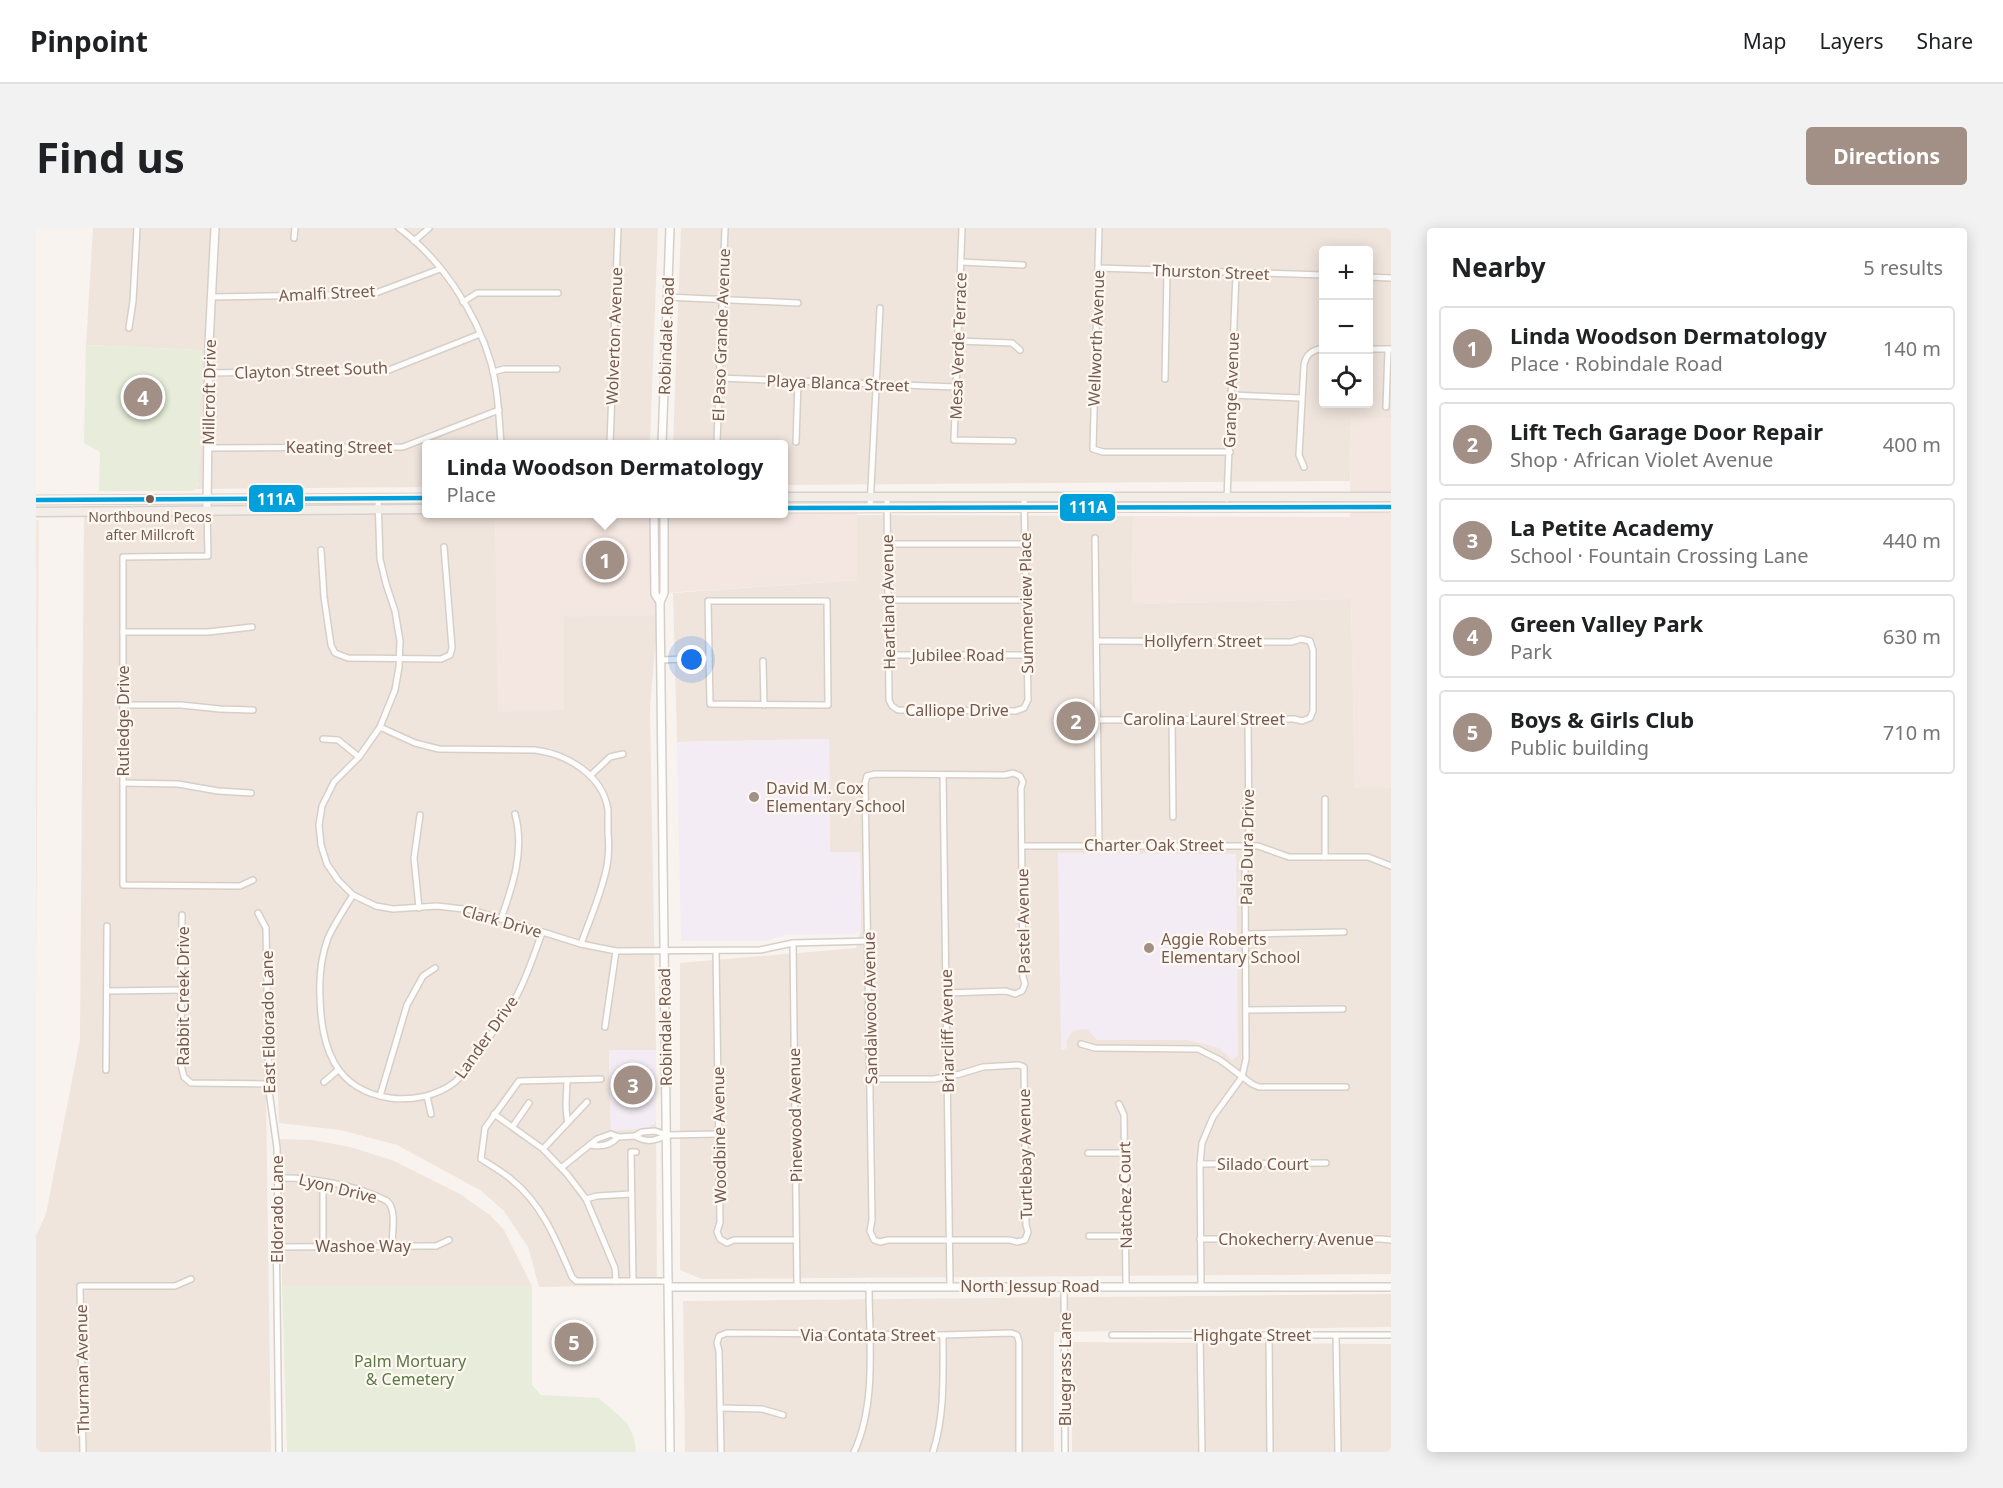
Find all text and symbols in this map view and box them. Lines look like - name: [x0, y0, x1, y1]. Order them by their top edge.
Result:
- text: Pinpoint: [30, 22, 148, 60]
- text: Map: [1743, 27, 1787, 55]
- text: Layers: [1820, 27, 1884, 55]
- text: Share: [1917, 27, 1973, 55]
- button: Directions: [1806, 127, 1967, 185]
- text: Find us: [36, 128, 185, 185]
- map controls: [1319, 246, 1373, 408]
- button: +: [1319, 246, 1373, 300]
- street label: El Paso Grande Avenue: [707, 248, 735, 422]
- text: Nearby: [1451, 249, 1546, 285]
- text: 5 results: [1863, 254, 1943, 281]
- street label: Thurston Street: [1152, 259, 1270, 285]
- street label: Wolverton Avenue: [601, 267, 627, 405]
- street label: Wellworth Avenue: [1083, 269, 1109, 407]
- street label: Mesa Verde Terrace: [944, 272, 972, 420]
- street label: Robindale Road: [653, 277, 679, 395]
- street label: Amalfi Street: [278, 279, 376, 307]
- button: −: [1319, 300, 1373, 354]
- text: Linda Woodson Dermatology: [1510, 320, 1827, 350]
- street label: Grange Avenue: [1218, 332, 1244, 448]
- text: 1: [1467, 335, 1478, 362]
- text: 140 m: [1883, 335, 1941, 362]
- street label: Millcroft Drive: [197, 339, 221, 445]
- text: Place · Robindale Road: [1510, 350, 1723, 377]
- button: locate: [1319, 354, 1373, 408]
- street label: Clayton Street South: [234, 356, 388, 384]
- street label: Playa Blanca Street: [766, 370, 910, 396]
- pin: 4: [124, 374, 162, 420]
- text: Lift Tech Garage Door Repair: [1510, 416, 1823, 446]
- text: 2: [1467, 431, 1478, 458]
- text: 400 m: [1883, 431, 1941, 458]
- street label: Keating Street: [286, 436, 392, 458]
- popup: [422, 440, 788, 518]
- text: Shop · African Violet Avenue: [1510, 446, 1773, 473]
- text: Linda Woodson Dermatology: [447, 451, 763, 481]
- text: Place: [447, 481, 496, 508]
- line badge: 111A: [248, 484, 304, 513]
- text: 111A: [257, 488, 296, 510]
- marker: Northbound Pecos after Millcroft: [144, 493, 156, 505]
- line badge: 111A: [1059, 493, 1116, 522]
- text: 111A: [1069, 496, 1108, 518]
- place label: Northbound Pecos after Millcroft: [88, 507, 212, 544]
- text: La Petite Academy: [1510, 512, 1713, 542]
- text: 3: [1467, 527, 1478, 554]
- text: 440 m: [1883, 527, 1941, 554]
- street label: Summerview Place: [1014, 532, 1038, 674]
- street label: Heartland Avenue: [876, 534, 900, 670]
- pin: 1: [586, 538, 624, 582]
- text: School · Fountain Crossing Lane: [1510, 542, 1809, 569]
- text: Green Valley Park: [1510, 608, 1703, 638]
- text: 4: [1467, 623, 1478, 650]
- text: 630 m: [1883, 623, 1941, 650]
- street label: Hollyfern Street: [1144, 630, 1262, 652]
- text: Park: [1510, 638, 1552, 665]
- street label: Jubilee Road: [909, 644, 1005, 666]
- your location: [677, 645, 706, 674]
- street label: Rutledge Drive: [112, 665, 134, 777]
- pin: 2: [1056, 698, 1096, 744]
- street label: Calliope Drive: [905, 699, 1009, 721]
- text: Boys & Girls Club: [1510, 704, 1694, 734]
- street label: Carolina Laurel Street: [1123, 708, 1285, 730]
- text: 5: [1467, 719, 1478, 746]
- text: 710 m: [1883, 719, 1941, 746]
- text: Public building: [1510, 734, 1649, 761]
- place label: David M. Cox Elementary School: [766, 777, 905, 817]
- street label: Pala Dura Drive: [1235, 789, 1259, 905]
- marker: David M. Cox Elementary School: [747, 790, 761, 804]
- street label: Charter Oak Street: [1084, 834, 1224, 856]
- street label: Pastel Avenue: [1011, 868, 1035, 974]
- street label: Clark Drive: [460, 899, 544, 943]
- street label: Rabbit Creek Drive: [172, 926, 194, 1066]
- place label: Aggie Roberts Elementary School: [1161, 928, 1300, 968]
- street label: Sandalwood Avenue: [858, 931, 882, 1085]
- marker: Aggie Roberts Elementary School: [1142, 941, 1156, 955]
- street label: East Eldorado Lane: [256, 950, 280, 1094]
- street label: Robindale Road: [653, 968, 677, 1086]
- street label: Briarcliff Avenue: [935, 969, 959, 1093]
- street label: Lander Drive: [449, 991, 523, 1083]
- street label: Pinewood Avenue: [783, 1048, 807, 1182]
- pin: 3: [614, 1062, 652, 1108]
- street label: Woodbine Avenue: [707, 1066, 731, 1204]
- street label: Turtlebay Avenue: [1013, 1088, 1037, 1220]
- street label: Natchez Court: [1113, 1141, 1137, 1249]
- street label: Silado Court: [1217, 1153, 1309, 1175]
- street label: Eldorado Lane: [266, 1155, 288, 1263]
- street label: Lyon Drive: [297, 1168, 379, 1208]
- street label: Chokecherry Avenue: [1218, 1228, 1374, 1250]
- street label: Washoe Way: [315, 1235, 412, 1257]
- street label: North Jessup Road: [960, 1275, 1100, 1297]
- street label: Thurman Avenue: [70, 1304, 94, 1434]
- street label: Bluegrass Lane: [1054, 1312, 1076, 1426]
- pin: 5: [554, 1320, 594, 1364]
- street label: Via Contata Street: [801, 1324, 936, 1346]
- street label: Highgate Street: [1193, 1324, 1311, 1346]
- park label: Palm Mortuary & Cemetery: [354, 1350, 467, 1390]

